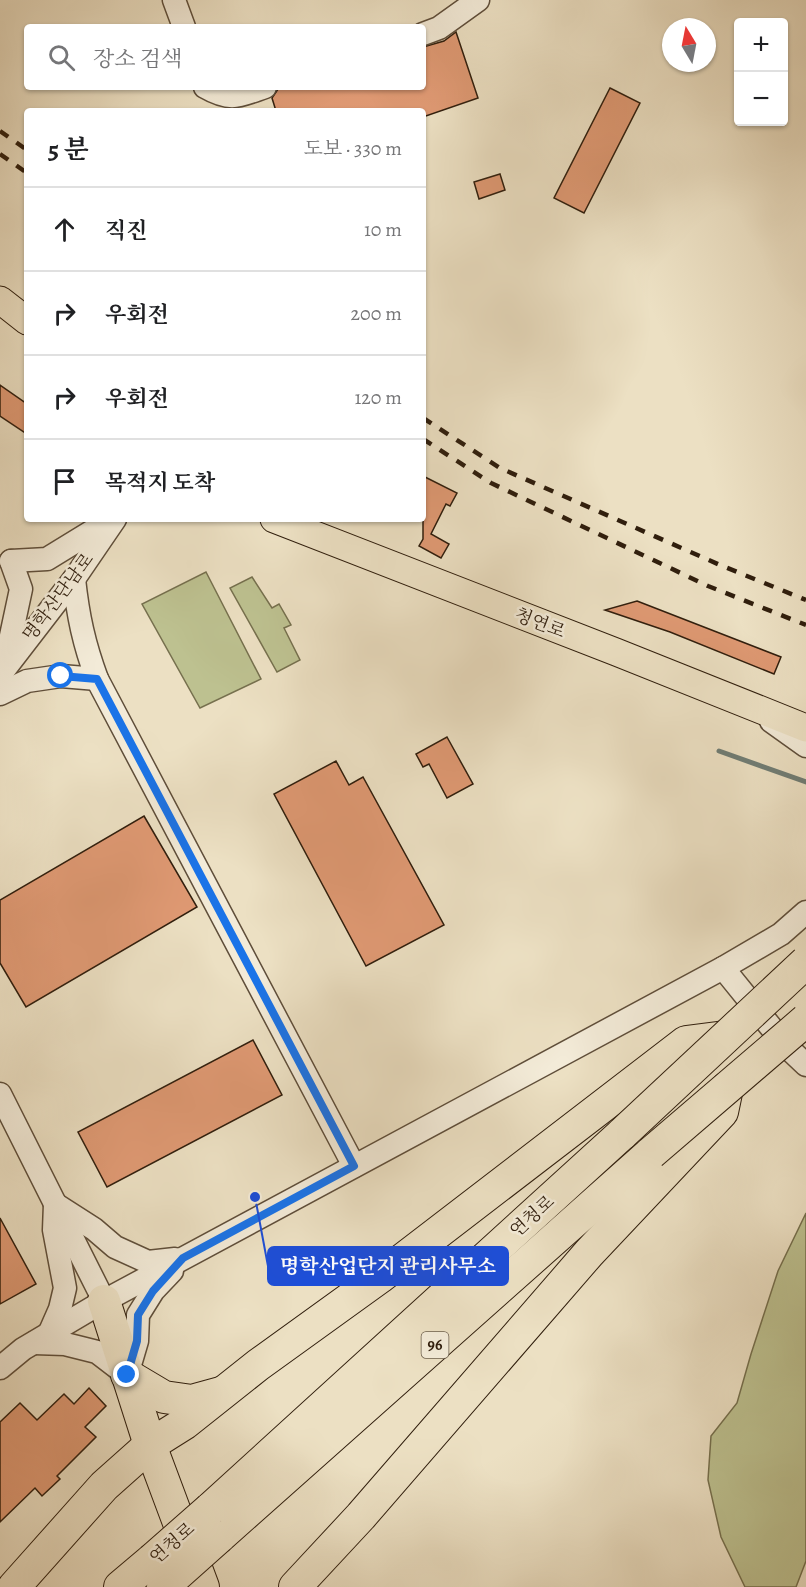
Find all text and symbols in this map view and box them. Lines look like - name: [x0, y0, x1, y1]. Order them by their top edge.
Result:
- north arrow: [662, 18, 716, 72]
- map controls: [734, 18, 788, 126]
- button: +: [734, 18, 788, 72]
- search box: [24, 24, 426, 90]
- icon: search: [45, 41, 78, 74]
- text: 장소 검색: [93, 44, 182, 74]
- button: −: [734, 72, 788, 126]
- text: 5 분: [48, 132, 89, 167]
- text: 도보 · 330 m: [304, 135, 402, 162]
- icon: ahead: [48, 213, 81, 246]
- text: 직진: [105, 216, 148, 246]
- text: 10 m: [364, 216, 402, 243]
- icon: right: [48, 297, 81, 330]
- text: 우회전: [105, 300, 169, 330]
- text: 200 m: [351, 300, 402, 327]
- icon: right: [48, 381, 81, 414]
- text: 우회전: [105, 384, 169, 414]
- text: 120 m: [354, 384, 402, 411]
- icon: arrive: [48, 465, 81, 498]
- text: 목적지 도착: [105, 468, 215, 498]
- street label: 명학산단남로: [17, 548, 99, 646]
- street label: 청연로: [511, 602, 569, 644]
- route start: [47, 662, 73, 688]
- street label: 연청로: [505, 1190, 559, 1242]
- callout: 명학산업단지 관리사무소: [268, 1247, 508, 1285]
- text: 명학산업단지 관리사무소: [280, 1253, 496, 1280]
- road number: 96: [422, 1332, 448, 1358]
- route end: [113, 1361, 139, 1387]
- street label: 연청로: [144, 1517, 200, 1569]

